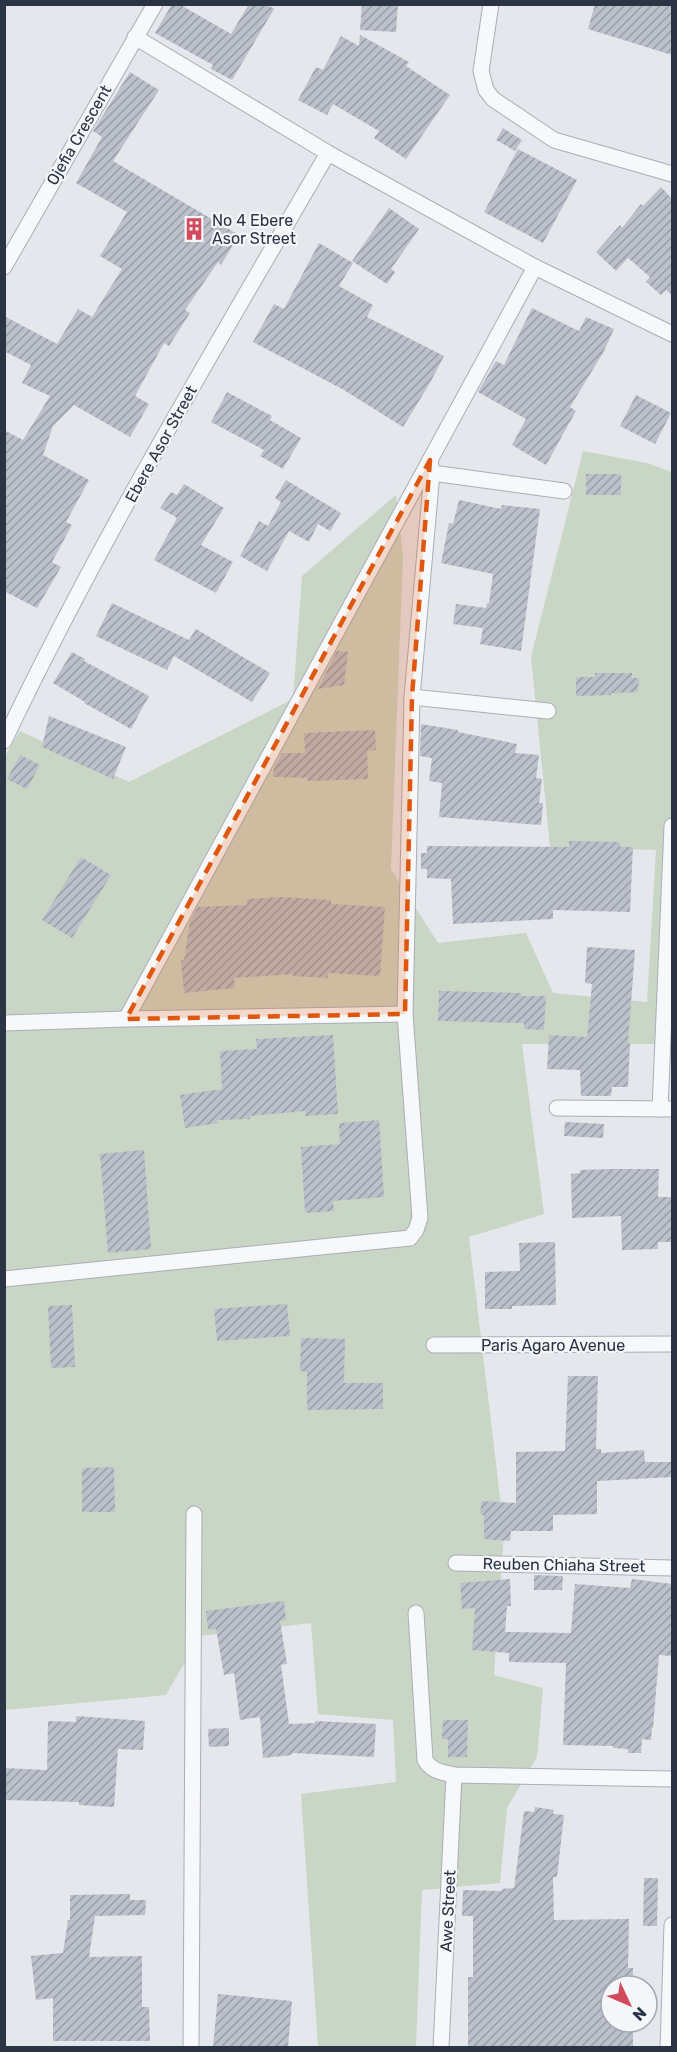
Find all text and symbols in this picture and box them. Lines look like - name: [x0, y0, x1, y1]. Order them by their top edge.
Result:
- street label: Ojefia Crescent: [43, 81, 115, 189]
- place label: No 4 Ebere Asor Street: [212, 211, 296, 248]
- building icon: No 4 Ebere Asor Street: [181, 216, 207, 242]
- street label: Ebere Asor Street: [121, 382, 201, 506]
- street label: Paris Agaro Avenue: [481, 1336, 625, 1355]
- street label: Reuben Chiaha Street: [482, 1554, 646, 1576]
- street label: Awe Street: [436, 1869, 460, 1953]
- north arrow: [599, 1974, 659, 2034]
- text: N: [629, 2003, 650, 2025]

